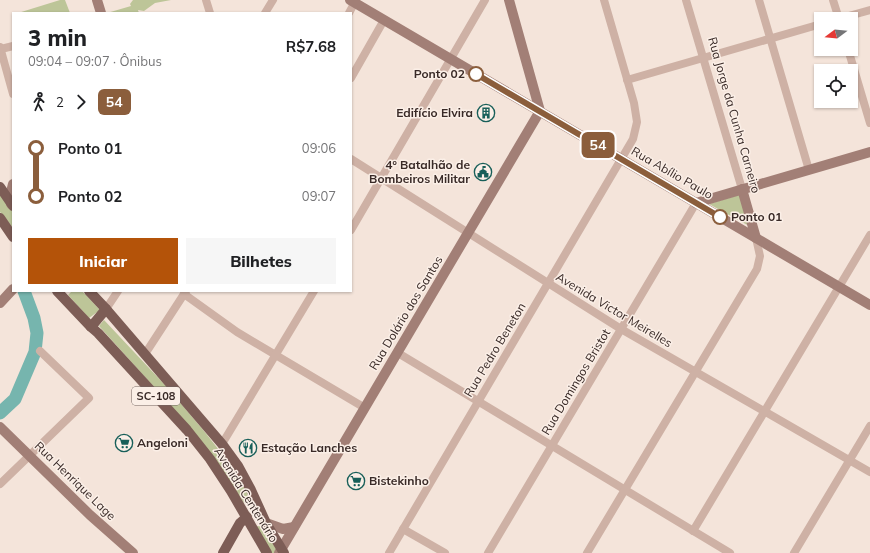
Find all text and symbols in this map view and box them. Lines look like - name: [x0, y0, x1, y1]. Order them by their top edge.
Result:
- north arrow: [814, 12, 858, 56]
- map controls: [814, 12, 858, 108]
- text: 3 min: [28, 24, 87, 52]
- street label: Rua Jorge da Cunha Carneiro: [705, 35, 764, 195]
- text: R$7.68: [286, 37, 336, 56]
- text: 09:04 – 09:07 · Ônibus: [28, 53, 162, 69]
- button: locate: [814, 64, 858, 108]
- place label: Ponto 02: [414, 66, 465, 81]
- marker: Ponto 02: [468, 66, 484, 82]
- icon: walk: [28, 91, 50, 113]
- icon: forward: [70, 91, 92, 113]
- text: 54: [106, 93, 123, 111]
- text: 2: [56, 94, 64, 110]
- building icon: Edifício Elvira: [476, 103, 496, 123]
- place label: Edifício Elvira: [396, 105, 473, 120]
- line badge: 54: [580, 132, 616, 158]
- text: 54: [590, 136, 606, 154]
- text: Ponto 01: [58, 139, 122, 158]
- text: 09:06: [302, 140, 336, 156]
- street label: Rua Abílio Paulo: [629, 143, 716, 202]
- place label: 4º Batalhão de Bombeiros Militar: [369, 157, 470, 186]
- public building icon: 4º Batalhão de Bombeiros Militar: [473, 162, 493, 182]
- text: Ponto 02: [58, 187, 122, 206]
- text: 09:07: [302, 188, 336, 204]
- marker: Ponto 01: [712, 209, 728, 225]
- place label: Ponto 01: [731, 209, 782, 224]
- button: Iniciar: [28, 238, 178, 284]
- button: Bilhetes: [186, 238, 336, 284]
- street label: Rua Dolário dos Santos: [366, 253, 446, 373]
- street label: Avenida Victor Meirelles: [553, 269, 675, 350]
- street label: Rua Pedro Beneton: [460, 300, 529, 400]
- street label: Rua Domingos Bristot: [538, 326, 613, 438]
- road number: SC-108: [132, 387, 180, 405]
- supermarket icon: Angeloni: [114, 433, 134, 453]
- place label: Angeloni: [137, 435, 188, 450]
- street label: Rua Henrique Lage: [32, 438, 119, 523]
- restaurant icon: Estação Lanches: [238, 438, 258, 458]
- place label: Estação Lanches: [261, 440, 357, 455]
- street label: Avenida Centenário: [211, 445, 282, 545]
- supermarket icon: Bistekinho: [346, 471, 366, 491]
- place label: Bistekinho: [369, 473, 429, 488]

